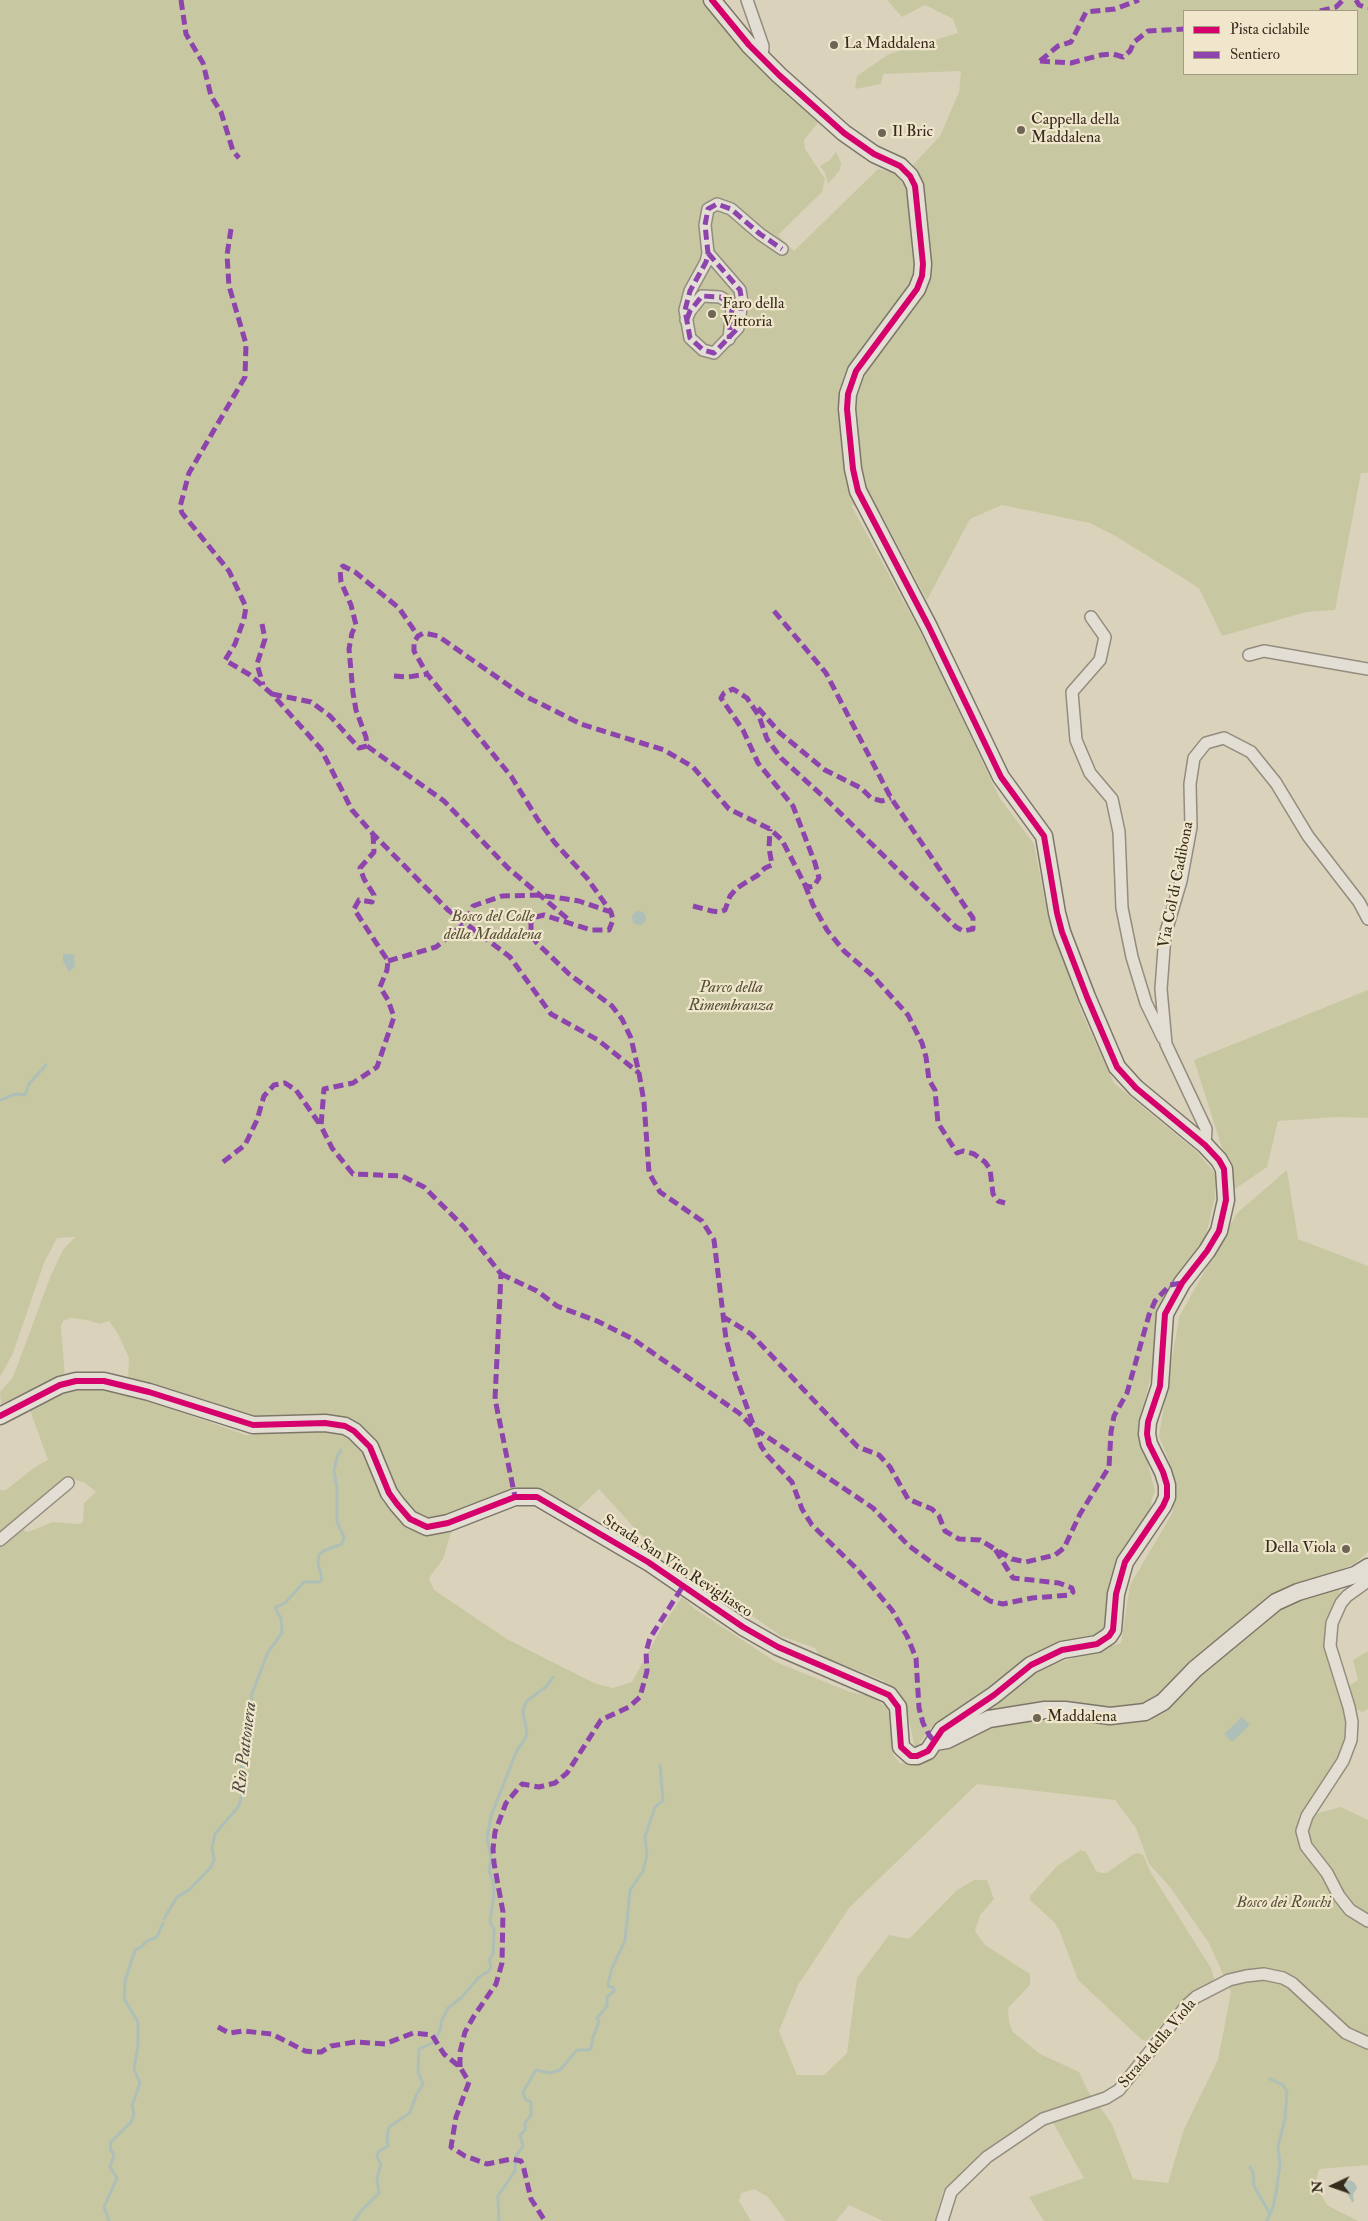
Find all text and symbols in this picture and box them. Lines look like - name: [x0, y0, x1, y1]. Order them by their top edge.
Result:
- legend: [1183, 10, 1358, 75]
- text: Pista ciclabile: [1230, 20, 1309, 39]
- place label: La Maddalena: [844, 35, 935, 55]
- marker: La Maddalena: [828, 39, 840, 51]
- text: Sentiero: [1230, 45, 1280, 64]
- place label: Cappella della Maddalena: [1031, 111, 1120, 149]
- place label: Il Bric: [892, 123, 933, 143]
- marker: Cappella della Maddalena: [1015, 124, 1027, 136]
- marker: Il Bric: [876, 127, 888, 139]
- place label: Faro della Vittoria: [722, 295, 784, 333]
- marker: Faro della Vittoria: [706, 308, 718, 320]
- street label: Via Col di Cadibona: [1155, 820, 1199, 950]
- park label: Bosco del Colle della Maddalena: [444, 908, 542, 946]
- park label: Parco della Rimembranza: [688, 979, 774, 1017]
- street label: Strada San Vito Revigliasco: [599, 1511, 755, 1623]
- place label: Della Viola: [1264, 1539, 1336, 1559]
- marker: Della Viola: [1340, 1543, 1352, 1555]
- water label: Rio Pattonera: [230, 1701, 262, 1795]
- place label: Maddalena: [1047, 1708, 1117, 1728]
- marker: Maddalena: [1031, 1712, 1043, 1724]
- park label: Bosco dei Ronchi: [1236, 1894, 1332, 1914]
- street label: Strada della Viola: [1115, 1995, 1201, 2093]
- north arrow: [1308, 2161, 1358, 2211]
- text: N: [1309, 2180, 1326, 2194]

